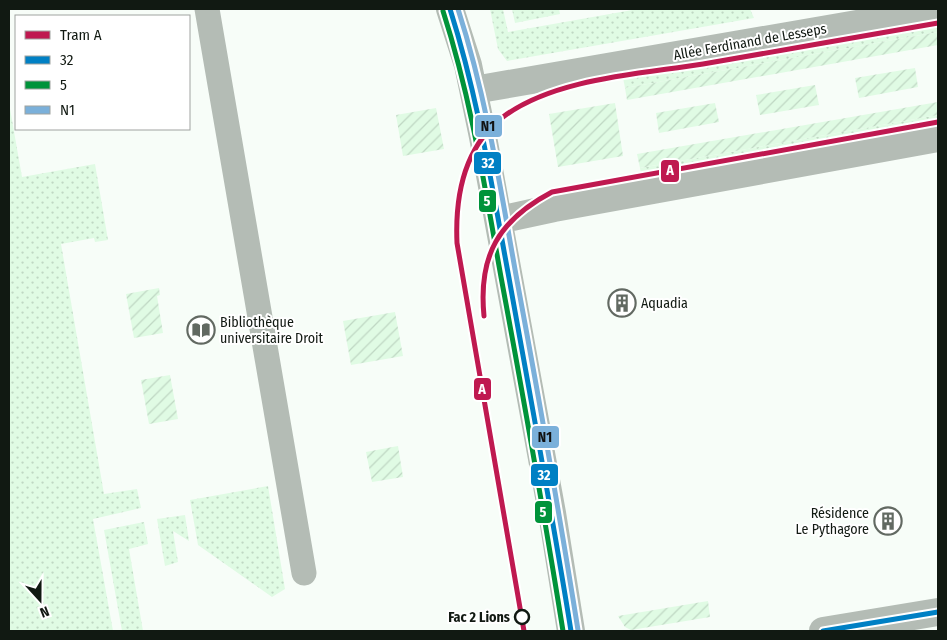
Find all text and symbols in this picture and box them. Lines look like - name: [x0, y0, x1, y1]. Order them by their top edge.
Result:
- legend: [15, 15, 190, 130]
- street label: Allée Ferdinand de Lesseps: [672, 20, 828, 64]
- text: Tram A: [60, 26, 102, 44]
- text: 32: [60, 51, 74, 69]
- text: 5: [60, 76, 67, 94]
- text: N1: [60, 101, 75, 119]
- line badge: N1: [474, 114, 503, 138]
- text: N1: [481, 118, 495, 135]
- line badge: 32: [473, 151, 502, 175]
- text: 32: [481, 155, 495, 172]
- line badge: A: [660, 159, 680, 183]
- text: A: [665, 162, 674, 179]
- line badge: 5: [478, 189, 497, 213]
- text: 5: [484, 193, 491, 210]
- building icon: Aquadia: [607, 288, 637, 318]
- place label: Aquadia: [641, 295, 688, 312]
- place label: Bibliothèque universitaire Droit: [220, 314, 324, 347]
- library icon: Bibliothèque universitaire Droit: [186, 315, 216, 345]
- line badge: A: [473, 377, 492, 401]
- text: A: [477, 381, 486, 398]
- line badge: N1: [531, 425, 560, 449]
- text: N1: [538, 429, 552, 446]
- line badge: 32: [530, 463, 559, 487]
- text: 32: [537, 467, 551, 484]
- line badge: 5: [534, 500, 553, 524]
- text: 5: [540, 504, 547, 521]
- place label: Résidence Le Pythagore: [796, 505, 869, 538]
- building icon: Résidence Le Pythagore: [873, 506, 903, 536]
- north arrow: [15, 575, 65, 625]
- text: N: [38, 602, 51, 621]
- place label: Fac 2 Lions: [448, 609, 510, 626]
- marker: Fac 2 Lions: [514, 609, 530, 625]

